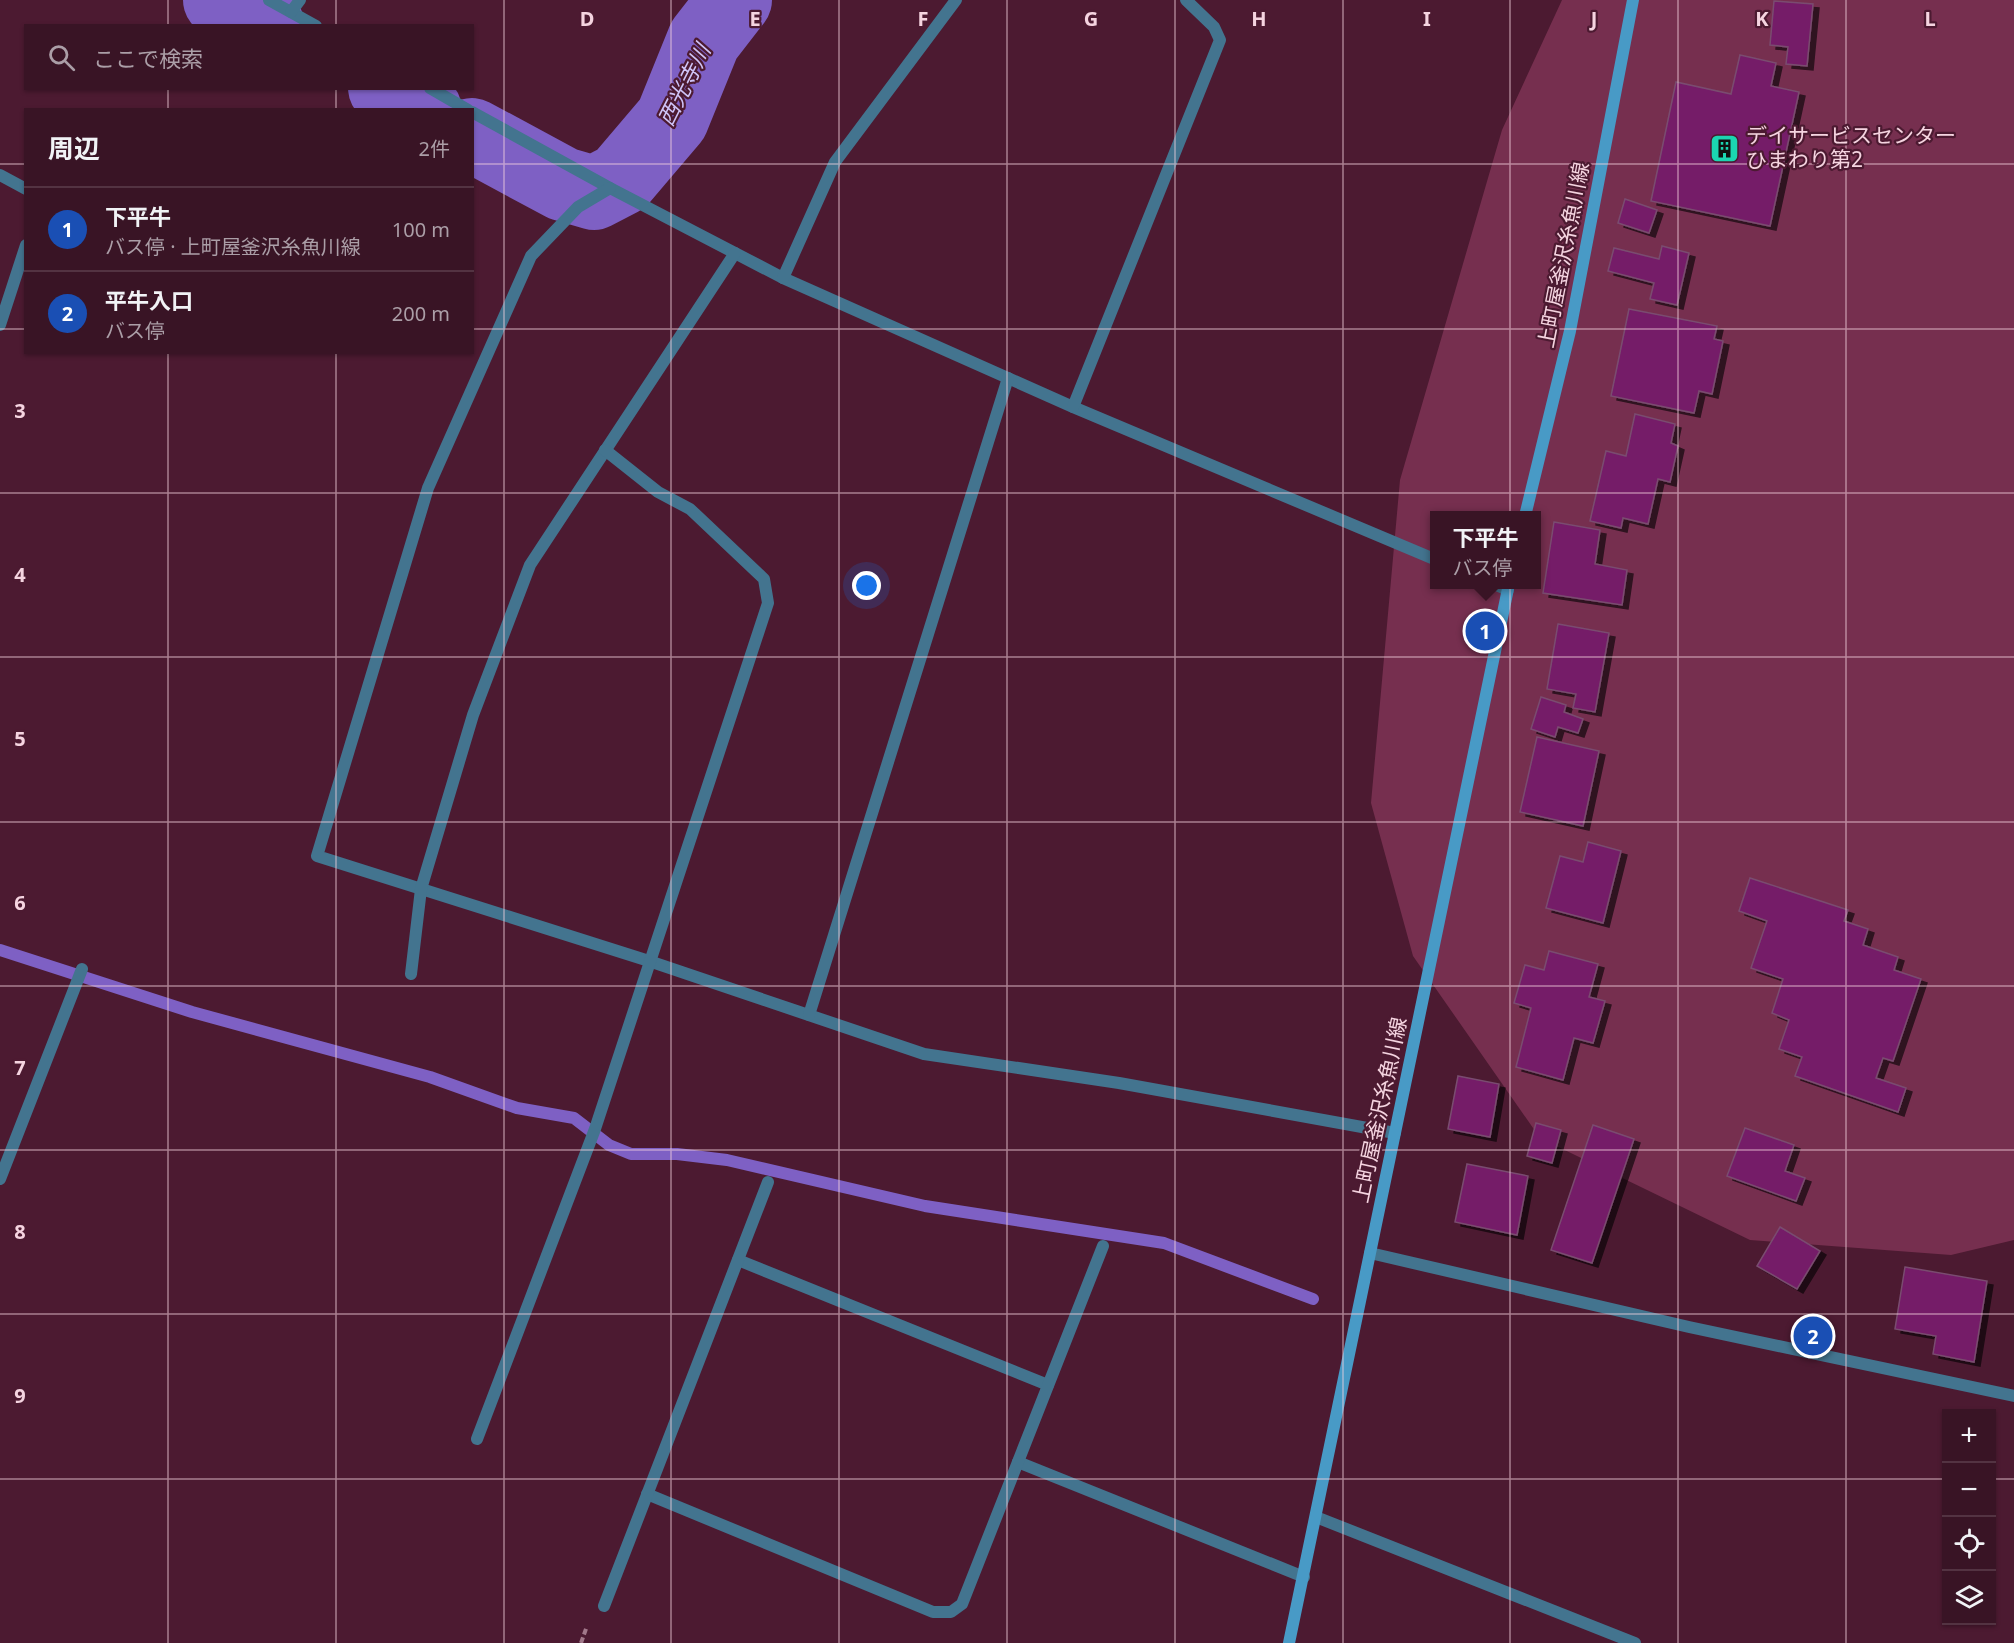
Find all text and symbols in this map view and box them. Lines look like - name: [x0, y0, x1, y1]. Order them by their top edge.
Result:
- text: D: [580, 5, 594, 32]
- text: E: [749, 5, 761, 32]
- text: F: [918, 5, 928, 32]
- text: G: [1084, 5, 1098, 32]
- text: H: [1251, 5, 1267, 32]
- text: I: [1423, 5, 1431, 32]
- text: J: [1589, 5, 1597, 32]
- text: K: [1755, 5, 1769, 32]
- text: L: [1924, 5, 1936, 32]
- search box: [24, 24, 474, 90]
- water label: 西光寺川: [650, 37, 717, 131]
- icon: search: [45, 41, 78, 74]
- text: ここで検索: [93, 43, 203, 73]
- place label: デイサービスセンター ひまわり第2: [1746, 121, 1956, 173]
- text: 周辺: [48, 130, 100, 166]
- building icon: デイサービスセンター ひまわり第2: [1709, 132, 1741, 164]
- text: 2件: [419, 135, 450, 162]
- street label: 上町屋釜沢糸魚川線: [1531, 159, 1595, 350]
- text: 下平牛: [105, 201, 171, 231]
- text: 1: [62, 216, 73, 243]
- text: 100 m: [392, 216, 450, 243]
- text: バス停 · 上町屋釜沢糸魚川線: [105, 233, 361, 260]
- text: 平牛入口: [105, 285, 193, 315]
- text: 2: [62, 300, 73, 327]
- text: 200 m: [392, 300, 450, 327]
- text: バス停: [105, 317, 165, 344]
- text: 3: [14, 397, 26, 424]
- popup: [1430, 511, 1541, 589]
- text: 下平牛: [1452, 522, 1519, 552]
- text: バス停: [1452, 554, 1512, 581]
- text: 4: [14, 561, 26, 588]
- your location: [852, 571, 881, 600]
- pin: 1: [1466, 608, 1504, 654]
- text: 5: [14, 725, 26, 752]
- text: 6: [14, 889, 26, 916]
- street label: 上町屋釜沢糸魚川線: [1346, 1014, 1412, 1205]
- text: 7: [14, 1054, 26, 1081]
- text: 8: [14, 1218, 26, 1245]
- pin: 2: [1794, 1314, 1832, 1358]
- text: 9: [14, 1382, 26, 1409]
- map controls: [1942, 1409, 1996, 1625]
- button: +: [1942, 1409, 1996, 1463]
- button: −: [1942, 1463, 1996, 1517]
- button: locate: [1942, 1517, 1996, 1571]
- button: layers: [1942, 1571, 1996, 1625]

